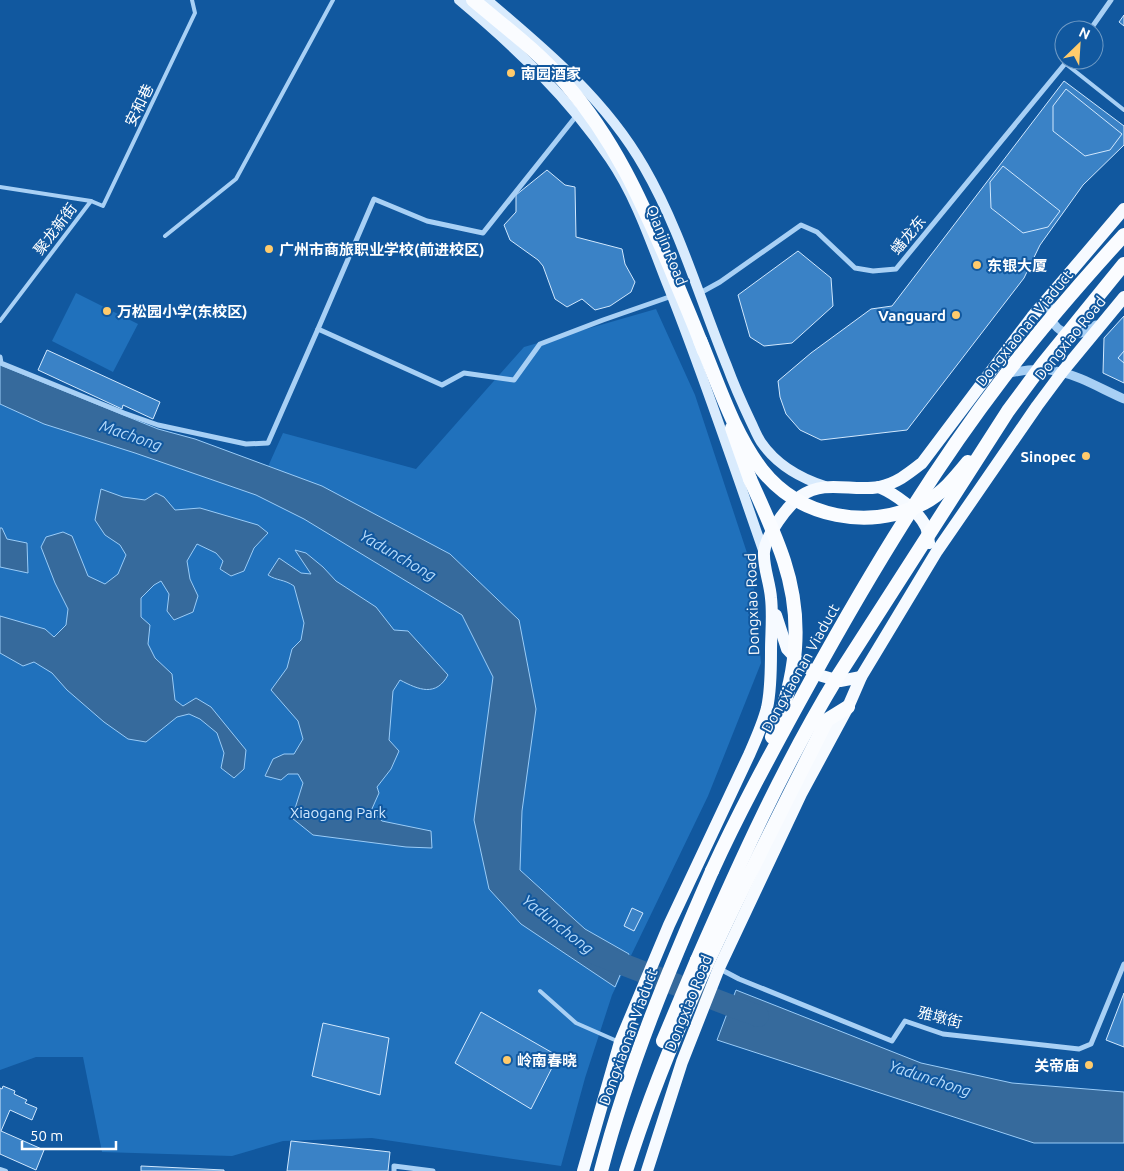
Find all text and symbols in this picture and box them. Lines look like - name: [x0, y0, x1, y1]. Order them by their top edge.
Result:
- north arrow: [1054, 20, 1104, 70]
- text: N: [1076, 24, 1093, 43]
- place label: 南园酒家: [521, 65, 581, 82]
- marker: 南园酒家: [505, 67, 517, 79]
- street label: 安和巷: [121, 81, 157, 129]
- street label: 聚龙新街: [30, 200, 80, 258]
- street label: Qianjin Road: [643, 202, 691, 288]
- street label: 蟠龙东: [887, 212, 929, 258]
- place label: 广州市商旅职业学校(前进校区): [279, 241, 484, 258]
- marker: 广州市商旅职业学校(前进校区): [263, 243, 275, 255]
- place label: 东银大厦: [987, 257, 1047, 274]
- marker: 东银大厦: [971, 259, 983, 271]
- street label: Dongxiaonan Viaduct: [972, 267, 1076, 389]
- street label: Dongxiao Road: [1031, 293, 1109, 383]
- place label: 万松园小学(东校区): [117, 303, 247, 320]
- marker: 万松园小学(东校区): [101, 305, 113, 317]
- place label: Vanguard: [878, 307, 946, 324]
- marker: Vanguard: [950, 309, 962, 321]
- water label: Machong: [97, 416, 165, 454]
- place label: Sinopec: [1021, 448, 1076, 465]
- marker: Sinopec: [1080, 450, 1092, 462]
- water label: Yadunchong: [356, 526, 440, 584]
- street label: Dongxiao Road: [742, 553, 762, 655]
- street label: Dongxiaonan Viaduct: [758, 601, 842, 735]
- park label: Xiaogang Park: [290, 804, 386, 821]
- water label: Yadunchong: [519, 891, 598, 958]
- street label: Dongxiao Road: [661, 952, 715, 1054]
- street label: Dongxiaonan Viaduct: [595, 966, 661, 1108]
- street label: 雅墩街: [916, 1003, 964, 1031]
- place label: 岭南春晓: [517, 1052, 577, 1069]
- marker: 岭南春晓: [501, 1054, 513, 1066]
- water label: Yadunchong: [887, 1056, 974, 1100]
- place label: 关帝庙: [1034, 1057, 1079, 1074]
- marker: 关帝庙: [1083, 1059, 1095, 1071]
- scale bar: [22, 1118, 116, 1150]
- text: 50 m: [30, 1127, 63, 1144]

